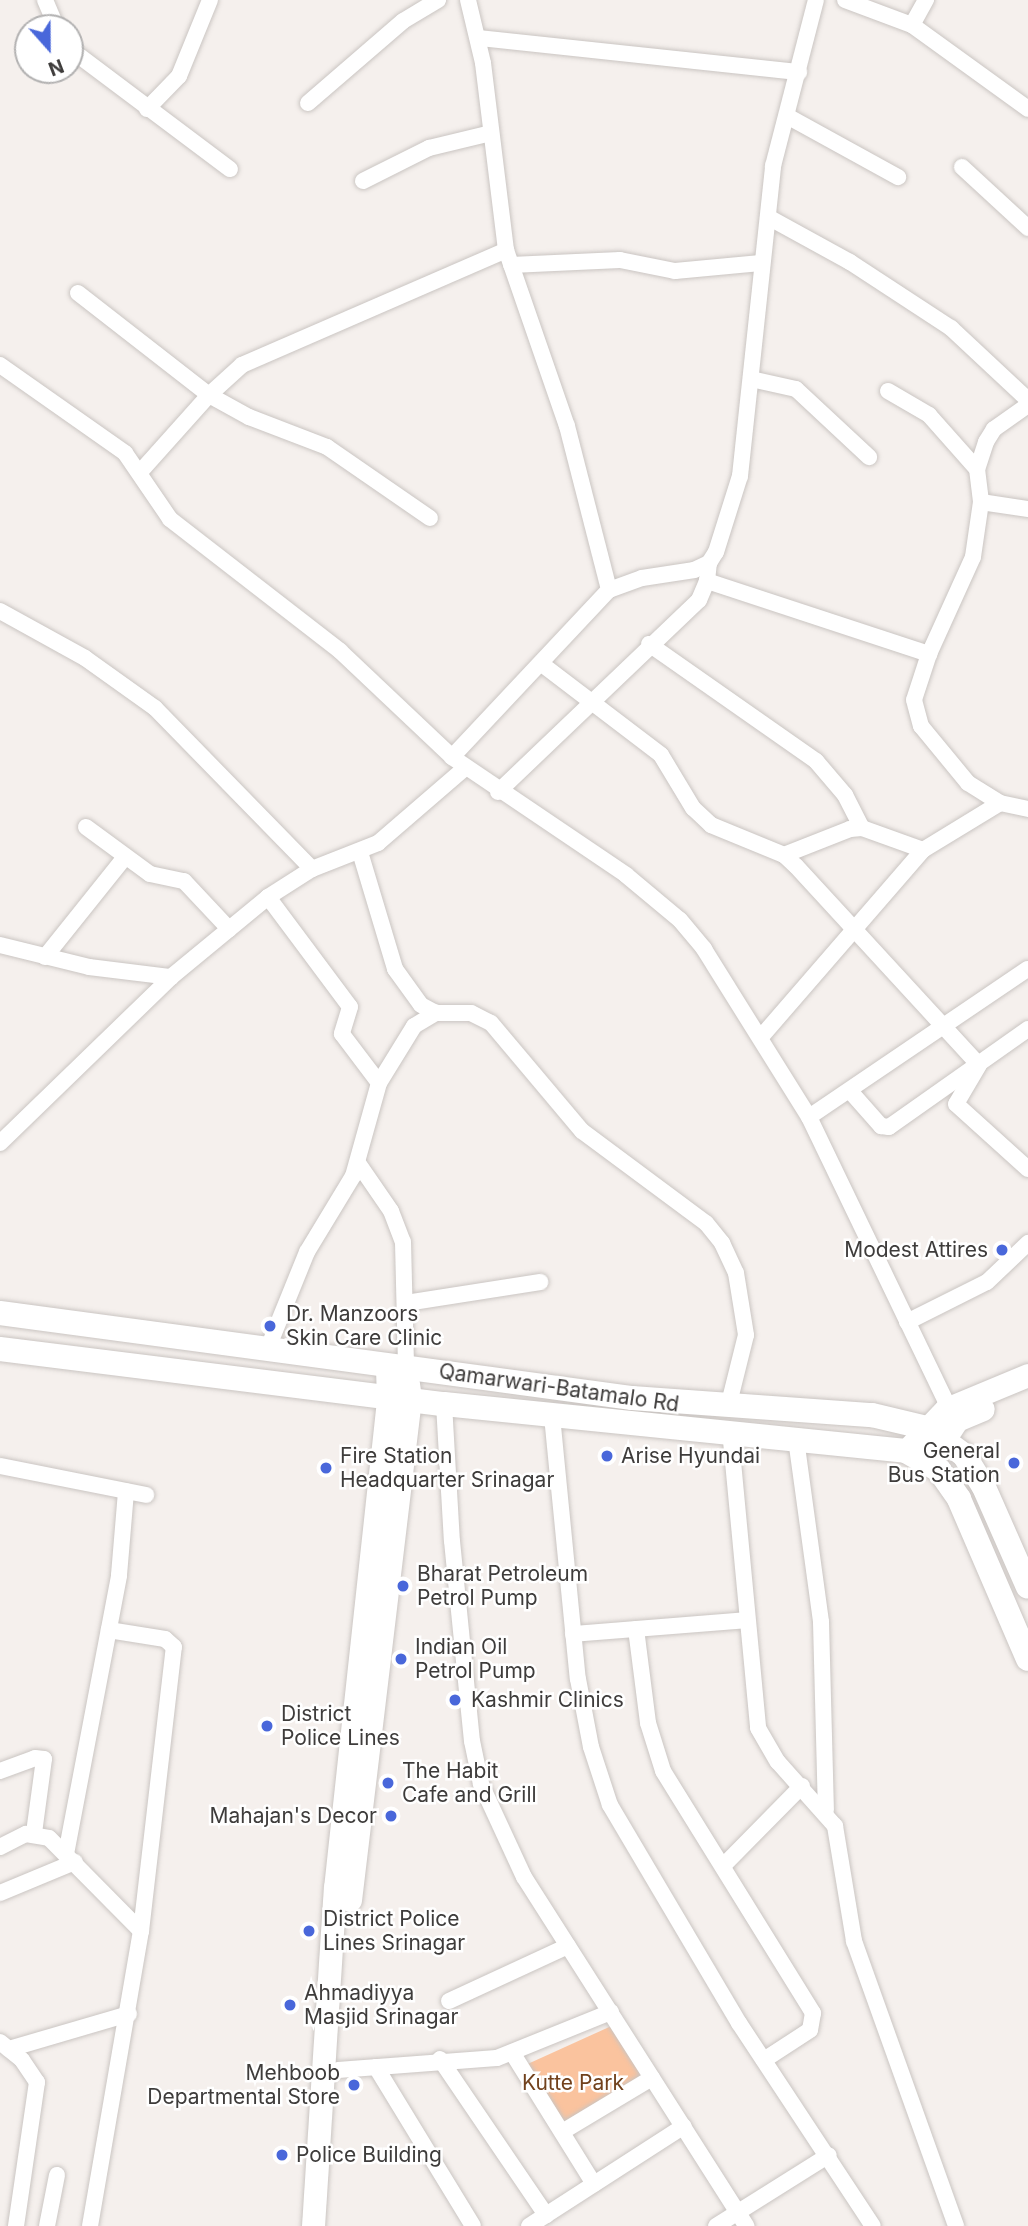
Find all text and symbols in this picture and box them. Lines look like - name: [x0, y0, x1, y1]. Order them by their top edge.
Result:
- north arrow: [14, 14, 84, 84]
- text: N: [45, 54, 67, 81]
- place label: Modest Attires: [844, 1237, 988, 1263]
- marker: Modest Attires: [994, 1242, 1010, 1258]
- place label: Dr. Manzoors Skin Care Clinic: [286, 1301, 442, 1351]
- marker: Dr. Manzoors Skin Care Clinic: [260, 1316, 280, 1336]
- street label: Qamarwari-Batamalo Rd: [437, 1359, 681, 1417]
- place label: General Bus Station: [888, 1438, 1000, 1488]
- place label: Fire Station Headquarter Srinagar: [340, 1443, 554, 1493]
- place label: Arise Hyundai: [621, 1443, 760, 1469]
- marker: Arise Hyundai: [599, 1448, 615, 1464]
- marker: General Bus Station: [1006, 1455, 1022, 1471]
- marker: Fire Station Headquarter Srinagar: [318, 1460, 334, 1476]
- place label: Bharat Petroleum Petrol Pump: [417, 1561, 588, 1611]
- marker: Bharat Petroleum Petrol Pump: [395, 1578, 411, 1594]
- place label: Indian Oil Petrol Pump: [415, 1634, 536, 1684]
- marker: Indian Oil Petrol Pump: [393, 1651, 409, 1667]
- place label: Kashmir Clinics: [471, 1687, 624, 1713]
- marker: Kashmir Clinics: [445, 1690, 465, 1710]
- place label: District Police Lines: [281, 1701, 400, 1751]
- marker: District Police Lines: [259, 1718, 275, 1734]
- place label: The Habit Cafe and Grill: [402, 1758, 537, 1808]
- marker: The Habit Cafe and Grill: [380, 1775, 396, 1791]
- place label: Mahajan's Decor: [210, 1803, 377, 1829]
- marker: Mahajan's Decor: [383, 1808, 399, 1824]
- place label: District Police Lines Srinagar: [323, 1906, 465, 1956]
- marker: District Police Lines Srinagar: [301, 1923, 317, 1939]
- place label: Ahmadiyya Masjid Srinagar: [304, 1980, 458, 2030]
- marker: Ahmadiyya Masjid Srinagar: [282, 1997, 298, 2013]
- place label: Mehboob Departmental Store: [147, 2060, 340, 2110]
- park label: Kutte Park: [522, 2070, 624, 2096]
- marker: Mehboob Departmental Store: [346, 2077, 362, 2093]
- place label: Police Building: [296, 2142, 442, 2168]
- marker: Police Building: [274, 2147, 290, 2163]

